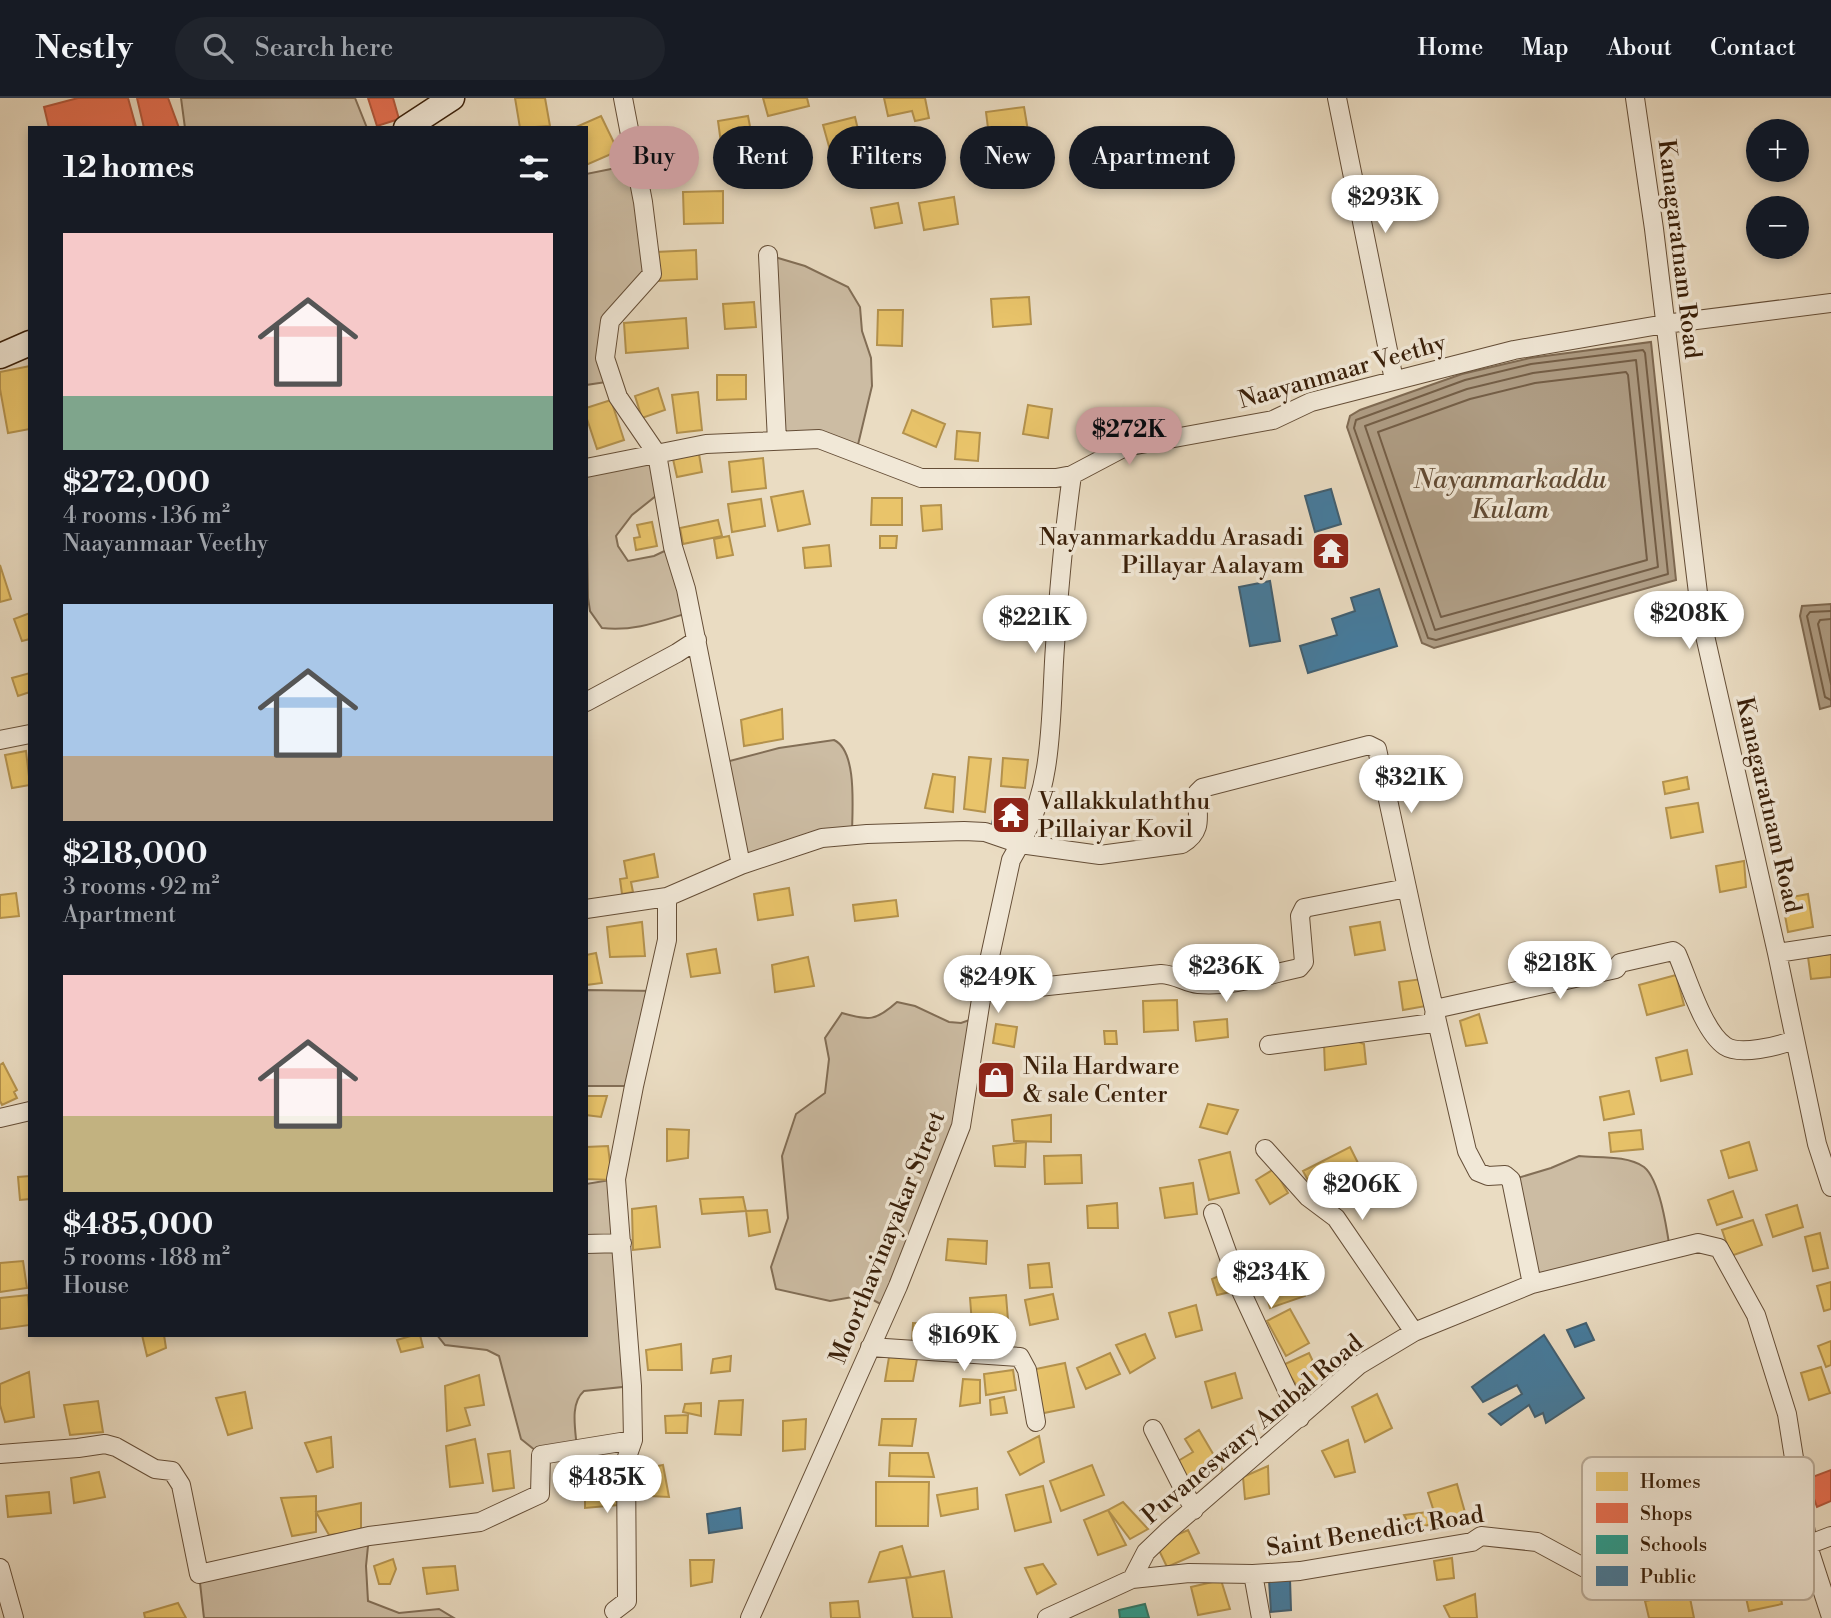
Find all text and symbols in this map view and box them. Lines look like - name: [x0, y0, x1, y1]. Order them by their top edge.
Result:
- search box: [175, 17, 665, 80]
- text: Nestly: [35, 28, 133, 69]
- icon: search: [199, 29, 237, 67]
- text: Search here: [255, 32, 393, 64]
- text: Home: [1418, 33, 1483, 63]
- text: Map: [1521, 33, 1569, 63]
- text: About: [1607, 33, 1672, 63]
- text: Contact: [1710, 33, 1796, 63]
- map controls: [1746, 119, 1809, 259]
- button: +: [1746, 119, 1809, 182]
- chip: Buy: [609, 126, 699, 189]
- chip: Rent: [713, 126, 813, 189]
- chip: Filters: [827, 126, 946, 189]
- chip: New: [960, 126, 1055, 189]
- chip: Apartment: [1069, 126, 1235, 189]
- street label: Kanagaratnam Road: [1651, 138, 1707, 361]
- text: 12 homes: [63, 149, 194, 187]
- icon: filters: [515, 149, 553, 187]
- pin: $293K: [1336, 176, 1434, 235]
- text: $293K: [1347, 184, 1423, 212]
- button: −: [1746, 196, 1809, 259]
- icon: home: [245, 279, 371, 405]
- street label: Naayanmaar Veethy: [1235, 328, 1450, 416]
- pin: $272K: [1080, 408, 1178, 467]
- text: $272K: [1092, 416, 1166, 444]
- text: $272,000: [63, 464, 210, 502]
- water label: Nayanmarkaddu Kulam: [1412, 464, 1607, 526]
- text: 4 rooms · 136 m²: [63, 502, 230, 530]
- place label: Nayanmarkaddu Arasadi Pillayar Aalayam: [1039, 523, 1304, 581]
- text: Naayanmaar Veethy: [63, 530, 268, 558]
- temple icon: Nayanmarkaddu Arasadi Pillayar Aalayam: [1310, 530, 1352, 572]
- pin: $208K: [1640, 592, 1738, 651]
- pin: $221K: [986, 596, 1084, 655]
- text: $208K: [1650, 600, 1728, 628]
- text: $221K: [999, 604, 1071, 632]
- icon: home: [245, 650, 371, 776]
- street label: Kanagaratnam Road: [1729, 694, 1808, 916]
- pin: $321K: [1362, 756, 1460, 815]
- text: $321K: [1375, 764, 1447, 792]
- place label: Vallakkulaththu Pillaiyar Kovil: [1037, 787, 1210, 845]
- temple icon: Vallakkulaththu Pillaiyar Kovil: [990, 794, 1032, 836]
- text: $218,000: [63, 835, 208, 873]
- text: 3 rooms · 92 m²: [63, 873, 219, 901]
- text: Apartment: [63, 901, 176, 929]
- pin: $218K: [1511, 942, 1609, 1001]
- pin: $236K: [1177, 944, 1275, 1004]
- text: $218K: [1524, 950, 1596, 978]
- text: $236K: [1188, 953, 1264, 981]
- pin: $249K: [949, 956, 1047, 1015]
- text: $249K: [960, 964, 1036, 992]
- icon: home: [245, 1021, 371, 1147]
- place label: Nila Hardware & sale Center: [1023, 1052, 1180, 1110]
- shop icon: Nila Hardware & sale Center: [975, 1059, 1017, 1101]
- street label: Moorthavinayakar Street: [823, 1106, 953, 1368]
- pin: $206K: [1313, 1162, 1411, 1222]
- text: $206K: [1323, 1171, 1401, 1199]
- text: $485,000: [63, 1206, 213, 1244]
- text: 5 rooms · 188 m²: [63, 1244, 230, 1272]
- pin: $234K: [1222, 1250, 1320, 1310]
- text: $234K: [1233, 1259, 1309, 1287]
- text: House: [63, 1272, 129, 1300]
- pin: $169K: [915, 1314, 1013, 1373]
- text: $169K: [928, 1322, 1000, 1350]
- street label: Puvaneswary Ambal Road: [1136, 1328, 1370, 1531]
- pin: $485K: [558, 1456, 656, 1515]
- legend: [1582, 1457, 1814, 1600]
- text: $485K: [569, 1464, 645, 1492]
- text: Homes: [1640, 1470, 1700, 1494]
- street label: Saint Benedict Road: [1264, 1500, 1486, 1564]
- text: Shops: [1640, 1502, 1692, 1526]
- text: Schools: [1640, 1533, 1707, 1557]
- text: Public: [1640, 1565, 1696, 1589]

